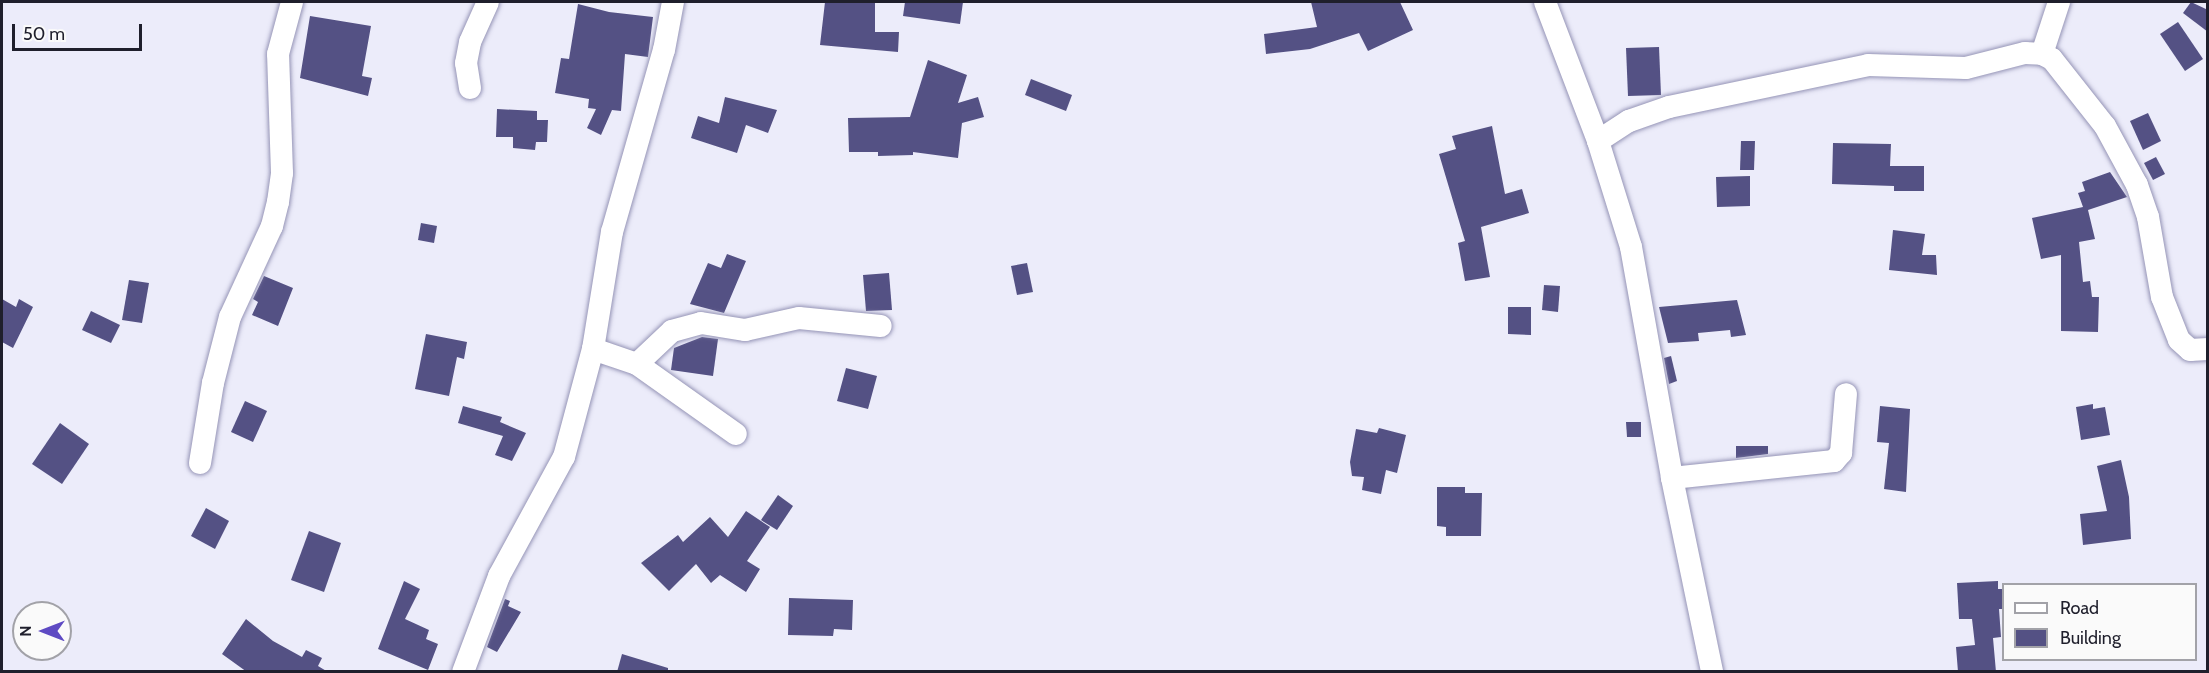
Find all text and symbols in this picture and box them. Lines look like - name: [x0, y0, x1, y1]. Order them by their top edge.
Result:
- scale bar: [15, 12, 146, 50]
- text: 50 m: [23, 23, 65, 45]
- legend: [2002, 583, 2197, 661]
- text: Road: [2060, 597, 2099, 619]
- north arrow: [12, 601, 72, 661]
- text: N: [16, 625, 35, 637]
- text: Building: [2060, 627, 2121, 649]

